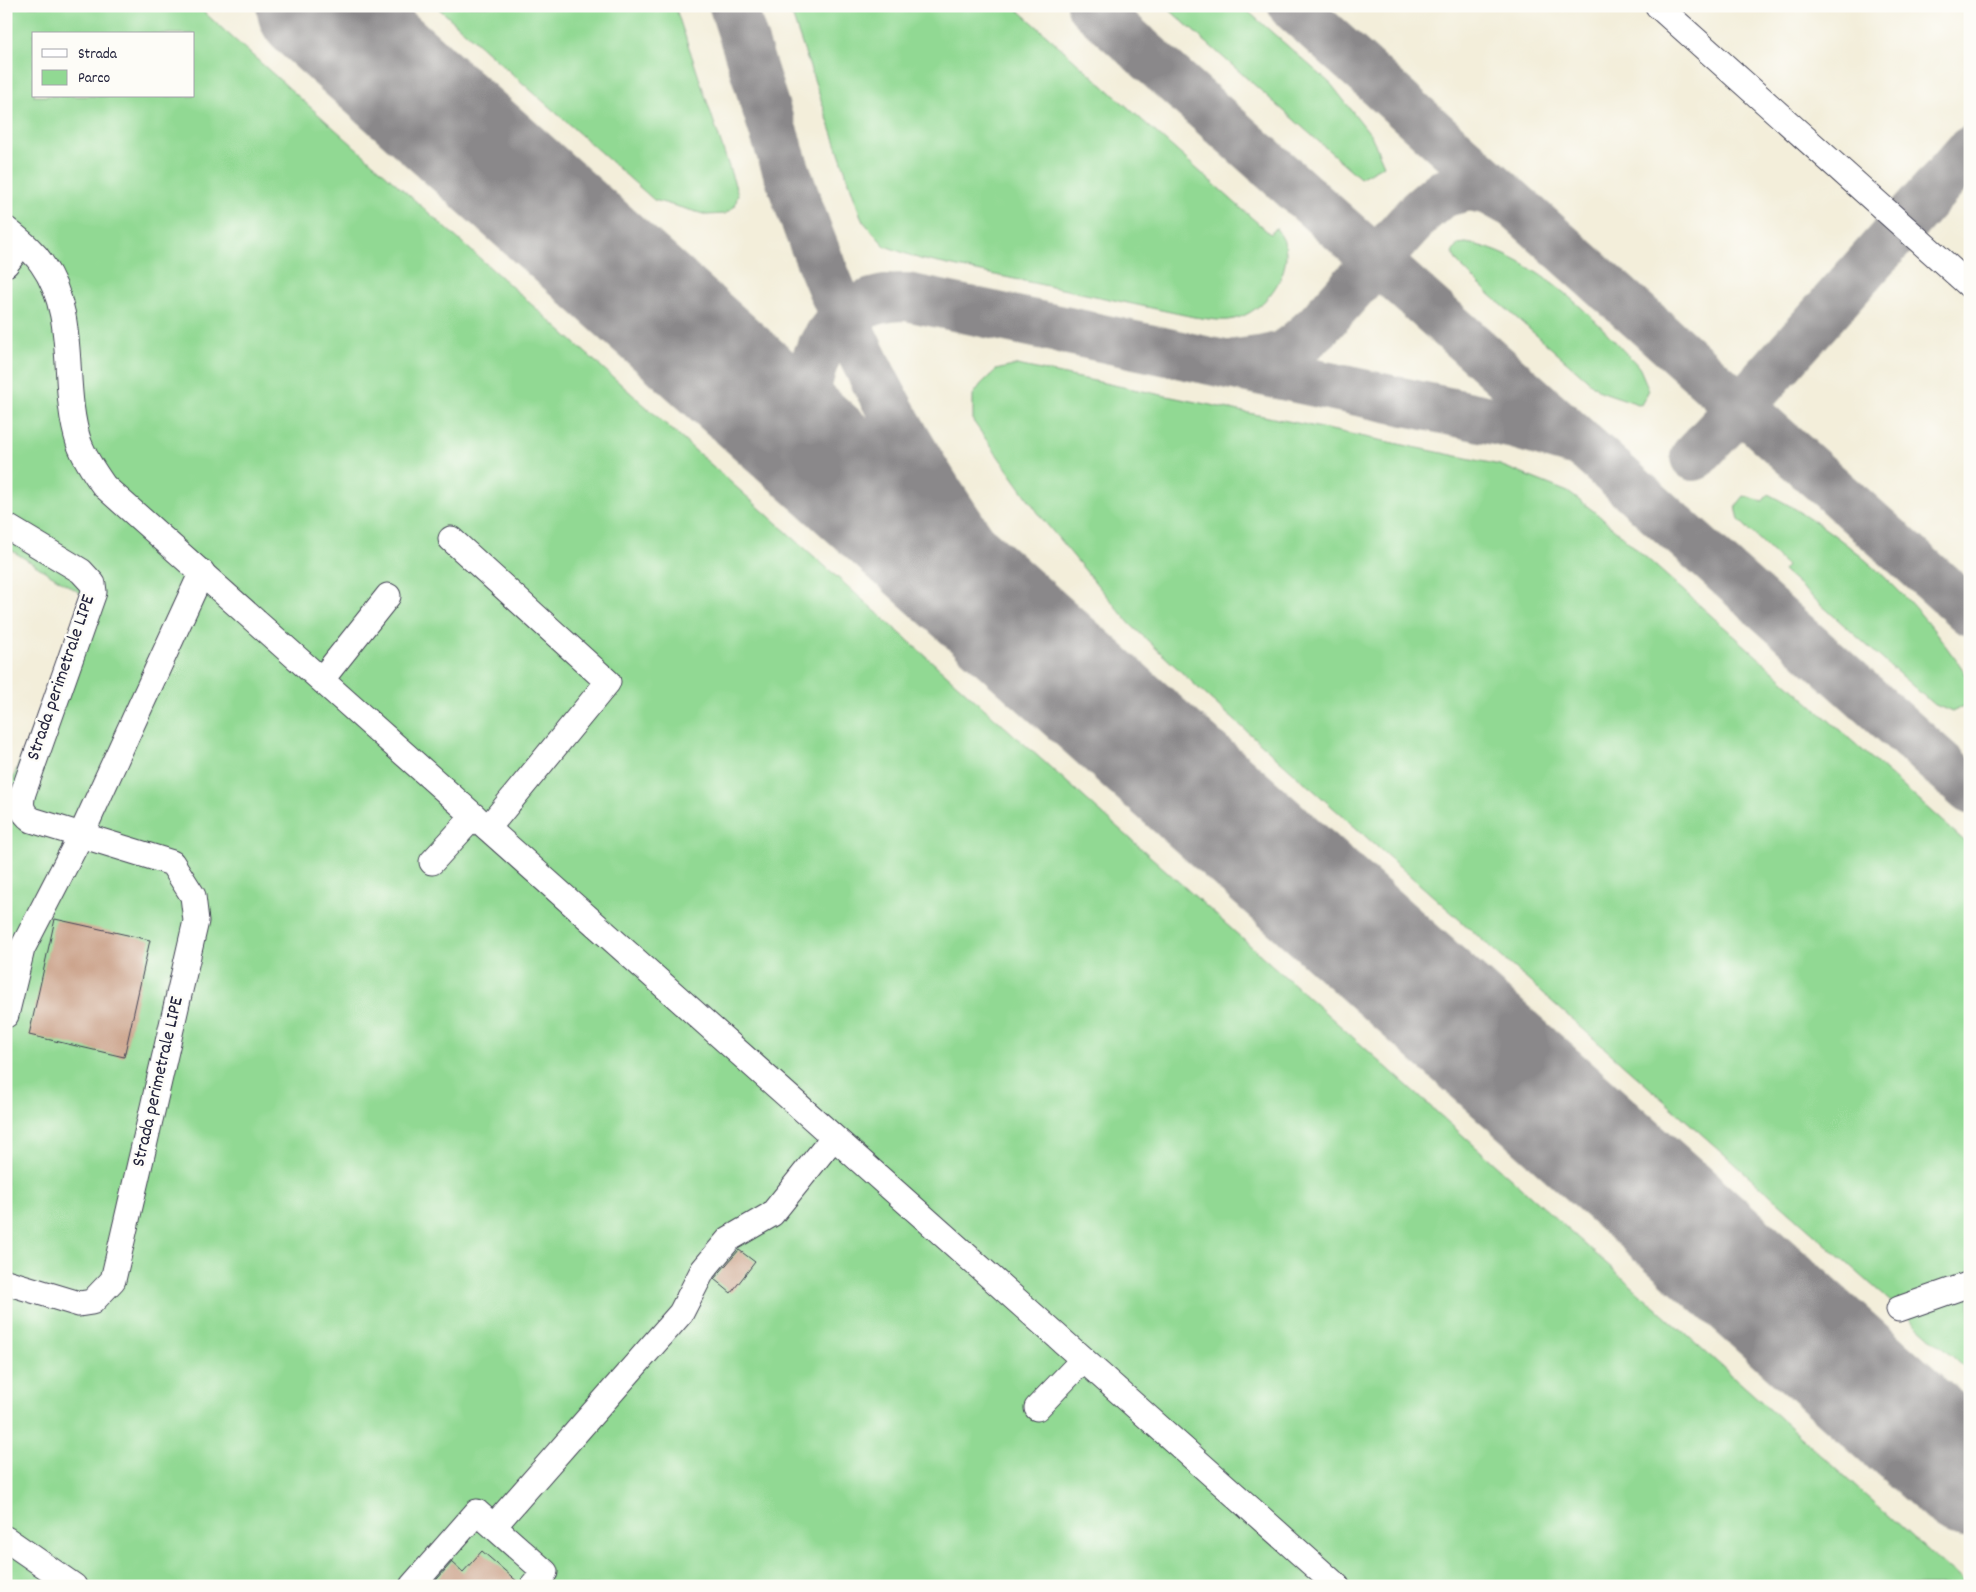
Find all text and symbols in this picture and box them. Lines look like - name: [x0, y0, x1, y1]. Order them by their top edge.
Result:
- legend: [32, 32, 195, 98]
- text: Strada: [78, 44, 118, 66]
- text: Parco: [78, 68, 110, 90]
- street label: Strada perimetrale LIPE: [21, 591, 103, 765]
- street label: Strada perimetrale LIPE: [126, 994, 192, 1170]

